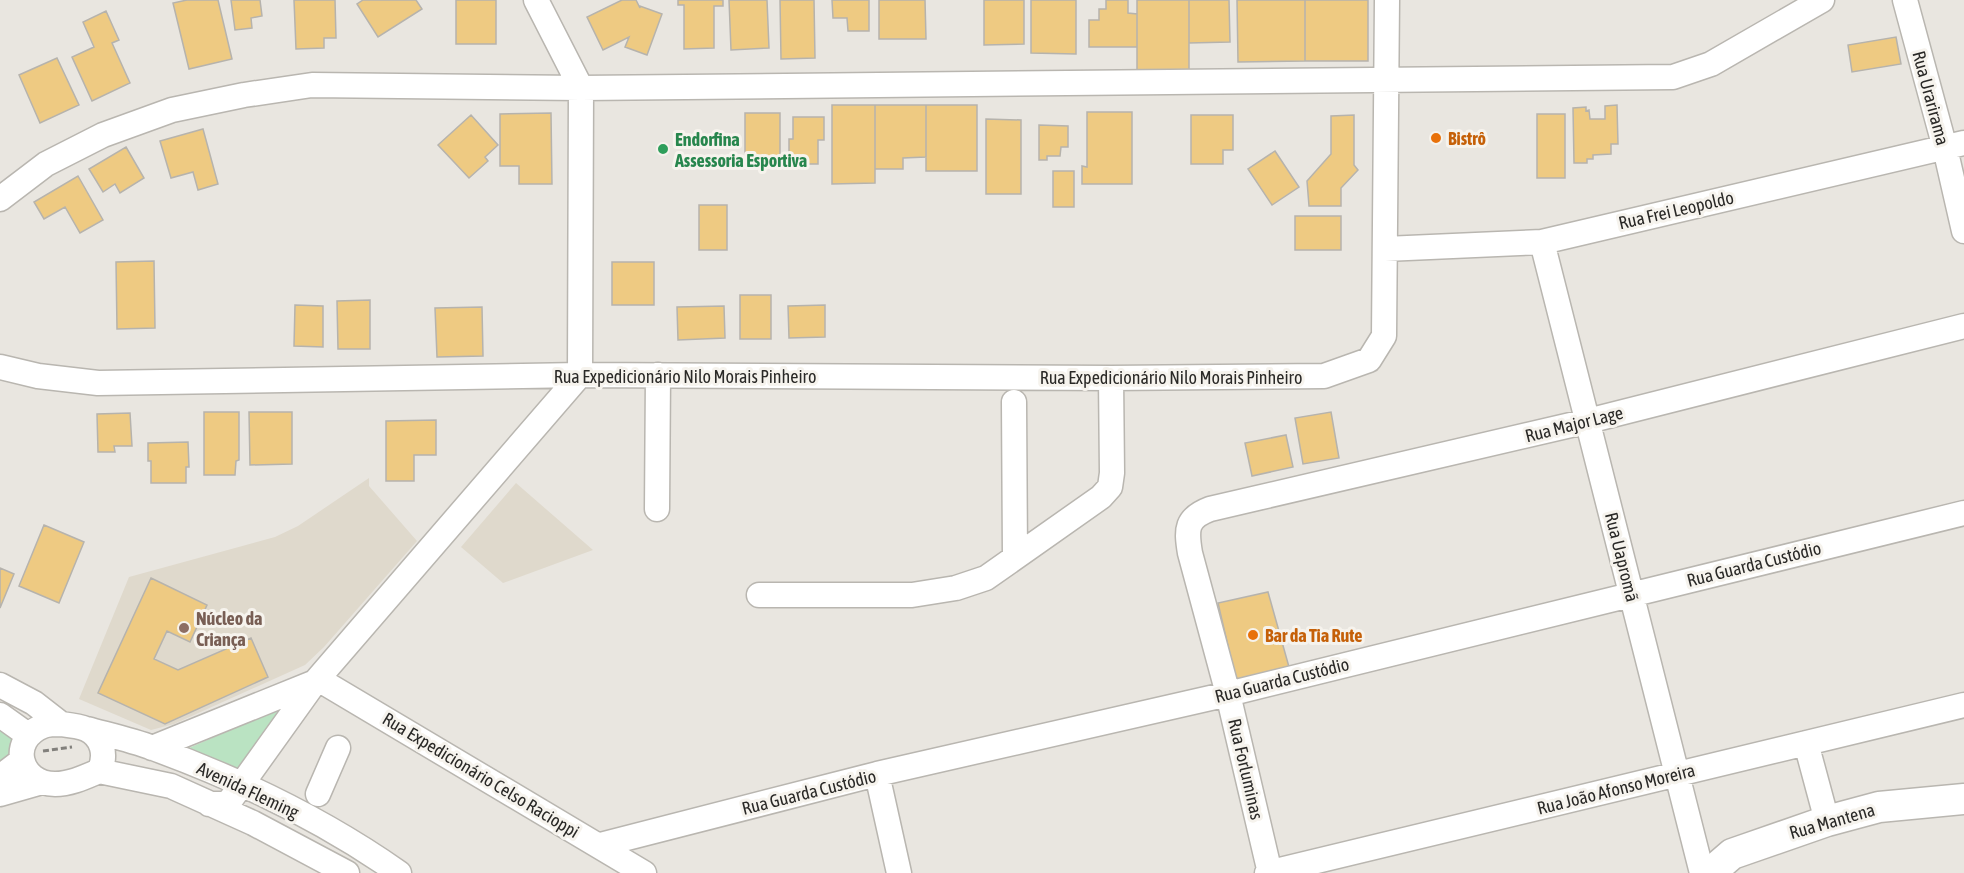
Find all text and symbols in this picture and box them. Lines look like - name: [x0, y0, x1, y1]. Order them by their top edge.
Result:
- street label: Rua Urarirama: [1908, 49, 1954, 147]
- place label: Bistrô: [1448, 128, 1486, 149]
- place label: Endorfina Assessoria Esportiva: [674, 129, 807, 171]
- marker: Bistrô: [1429, 131, 1443, 145]
- marker: Endorfina Assessoria Esportiva: [656, 142, 670, 156]
- street label: Rua Frei Leopoldo: [1616, 187, 1736, 233]
- street label: Rua Expedicionário Nilo Morais Pinheiro: [554, 366, 816, 387]
- street label: Rua Expedicionário Nilo Morais Pinheiro: [1040, 367, 1302, 388]
- street label: Rua Major Lage: [1523, 402, 1625, 446]
- street label: Rua Uapromã: [1601, 510, 1643, 604]
- street label: Rua Guarda Custódio: [1685, 537, 1823, 591]
- place label: Núcleo da Criança: [196, 608, 262, 650]
- marker: Núcleo da Criança: [177, 621, 191, 635]
- place label: Bar da Tia Rute: [1265, 625, 1362, 646]
- marker: Bar da Tia Rute: [1246, 628, 1260, 642]
- street label: Rua Guarda Custódio: [1213, 653, 1351, 707]
- street label: Rua Expedicionário Celso Racioppi: [379, 708, 583, 842]
- street label: Rua Forluminas: [1224, 716, 1268, 822]
- street label: Avenida Fleming: [194, 757, 303, 823]
- street label: Rua João Afonso Moreira: [1535, 759, 1697, 819]
- street label: Rua Guarda Custódio: [740, 765, 878, 819]
- street label: Rua Mantena: [1787, 799, 1877, 843]

